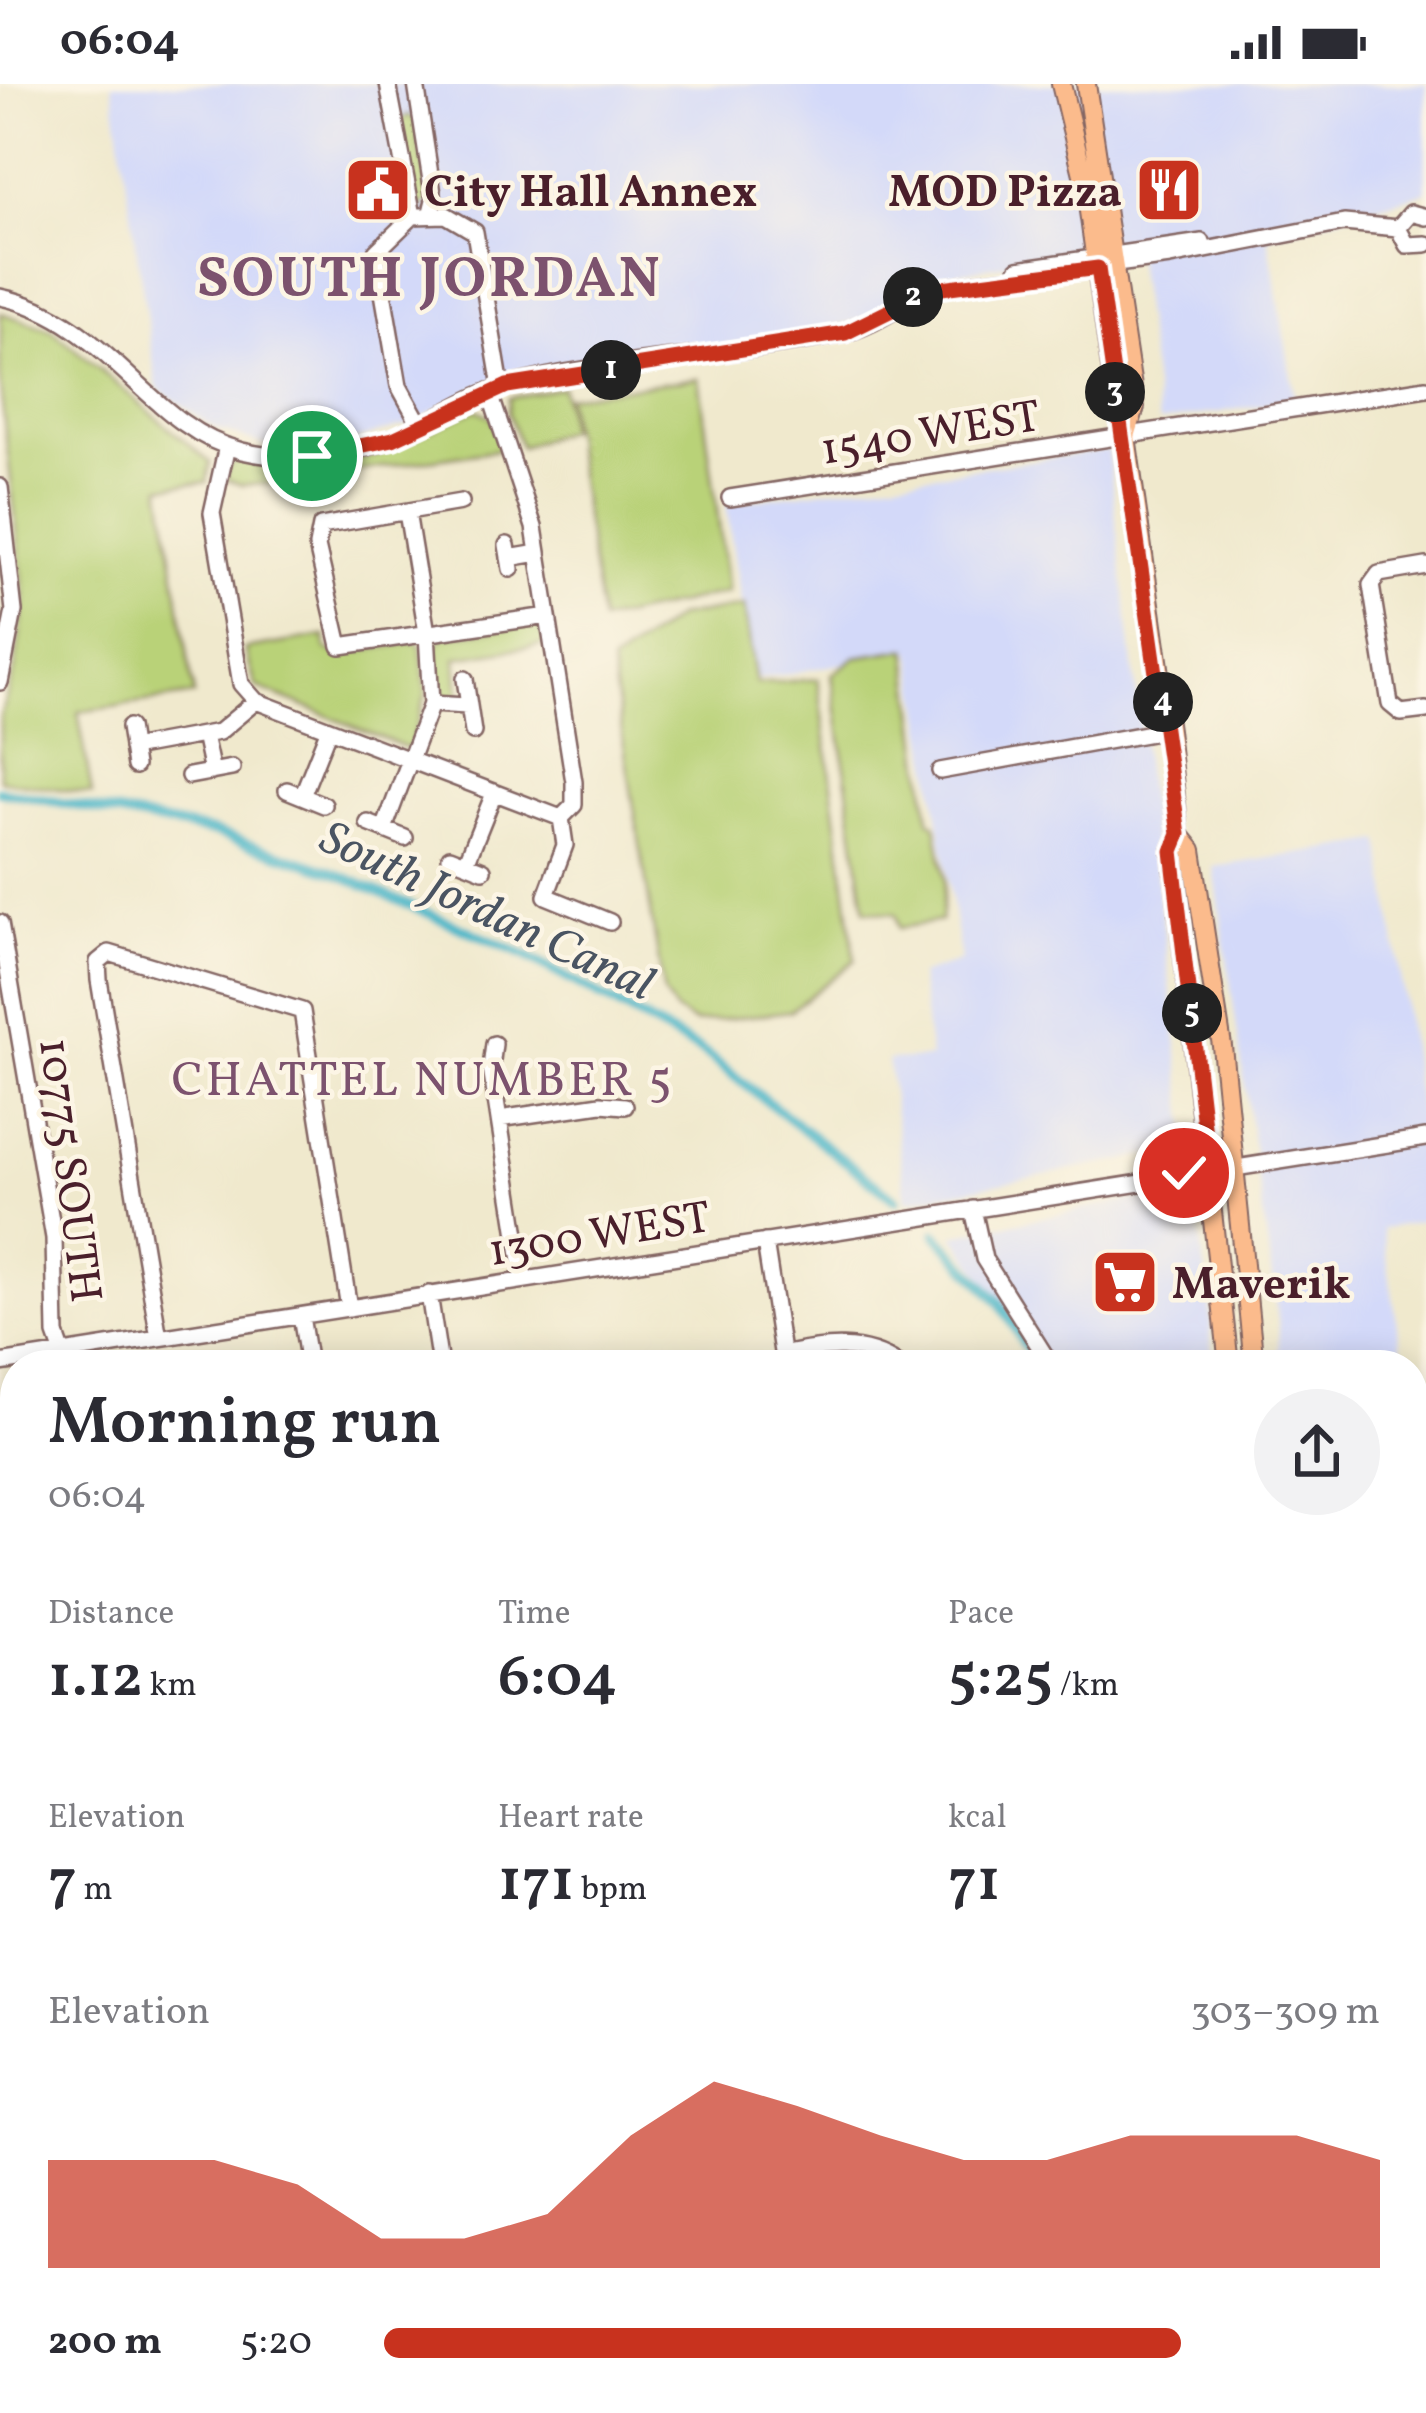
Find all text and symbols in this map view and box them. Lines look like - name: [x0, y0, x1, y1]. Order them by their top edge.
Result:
- text: 06:04: [60, 11, 180, 74]
- public building icon: City Hall Annex: [343, 155, 413, 225]
- restaurant icon: MOD Pizza: [1134, 155, 1204, 225]
- place label: City Hall Annex: [424, 163, 757, 226]
- place label: MOD Pizza: [888, 163, 1122, 226]
- district label: SOUTH JORDAN: [197, 242, 663, 321]
- pin: 2: [883, 267, 943, 327]
- text: 2: [904, 274, 922, 320]
- pin: 1: [581, 340, 641, 400]
- text: 1: [604, 347, 618, 393]
- pin: 3: [1085, 362, 1145, 422]
- text: 3: [1107, 369, 1123, 415]
- street label: 1540 WEST: [816, 387, 1045, 484]
- pin: [261, 405, 363, 507]
- icon: arrive: [279, 423, 345, 489]
- pin: 4: [1133, 672, 1193, 732]
- text: 4: [1153, 679, 1173, 725]
- water label: South Jordan Canal: [308, 806, 664, 1020]
- pin: 5: [1162, 983, 1222, 1043]
- text: 5: [1184, 990, 1200, 1036]
- street label: 10775 SOUTH: [20, 1035, 115, 1306]
- district label: CHATTEL NUMBER 5: [171, 1049, 675, 1116]
- pin: [1133, 1122, 1235, 1224]
- icon: check: [1151, 1140, 1217, 1206]
- street label: 1300 WEST: [484, 1188, 715, 1285]
- supermarket icon: Maverik: [1090, 1247, 1160, 1317]
- place label: Maverik: [1172, 1255, 1351, 1318]
- text: Morning run: [48, 1379, 441, 1471]
- button: share: [1254, 1389, 1380, 1515]
- text: 06:04: [48, 1470, 147, 1524]
- text: Distance: [48, 1592, 174, 1638]
- text: Time: [498, 1592, 570, 1638]
- text: Pace: [948, 1592, 1014, 1638]
- text: 1.12: [48, 1638, 143, 1721]
- text: 6:04: [498, 1638, 617, 1721]
- text: 5:25: [948, 1638, 1053, 1721]
- text: km: [143, 1664, 197, 1710]
- text: /km: [1053, 1664, 1119, 1710]
- text: Elevation: [48, 1796, 185, 1842]
- text: Heart rate: [498, 1796, 644, 1842]
- text: kcal: [948, 1796, 1007, 1842]
- text: 7: [48, 1842, 77, 1925]
- text: 171: [498, 1842, 574, 1925]
- text: 71: [948, 1842, 1001, 1925]
- text: m: [77, 1868, 113, 1914]
- text: bpm: [574, 1868, 647, 1914]
- text: Elevation: [48, 1986, 210, 2040]
- text: 303–309 m: [1191, 1986, 1380, 2040]
- text: 200 m: [48, 2316, 162, 2370]
- text: 5:20: [240, 2316, 312, 2370]

